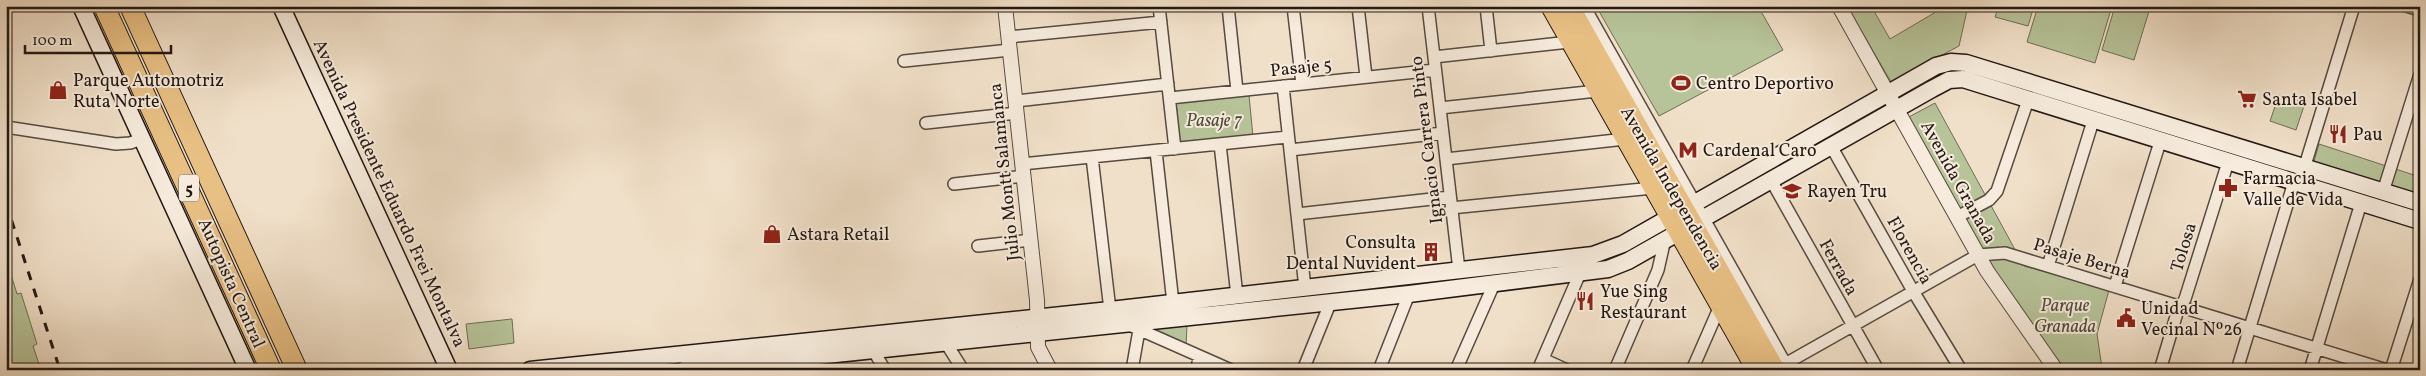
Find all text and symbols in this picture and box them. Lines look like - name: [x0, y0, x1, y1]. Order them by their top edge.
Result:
- scale bar: [25, 22, 171, 54]
- text: 100 m: [32, 31, 72, 52]
- street label: Avenida Presidente Eduardo Frei Montalva: [306, 36, 471, 352]
- street label: Pasaje 5: [1269, 53, 1333, 84]
- street label: Ignacio Carrera Pinto: [1405, 55, 1450, 225]
- place label: Parque Automotriz Ruta Norte: [73, 69, 224, 115]
- sports icon: Centro Deportivo: [1670, 72, 1692, 94]
- place label: Centro Deportivo: [1696, 72, 1834, 97]
- shop icon: Parque Automotriz Ruta Norte: [47, 79, 69, 101]
- street label: Julio Montt Salamanca: [984, 82, 1027, 262]
- supermarket icon: Santa Isabel: [2236, 88, 2258, 110]
- place label: Santa Isabel: [2262, 88, 2357, 113]
- street label: Avenida Independencia: [1613, 102, 1728, 275]
- park label: Pasaje 7: [1186, 109, 1243, 134]
- street label: Avenida Granada: [1914, 117, 2002, 249]
- restaurant icon: Pau: [2327, 123, 2349, 145]
- place label: Pau: [2353, 123, 2383, 148]
- metro station icon: Cardenal Caro: [1677, 139, 1699, 161]
- place label: Cardenal Caro: [1703, 139, 1816, 164]
- place label: Farmacia Valle de Vida: [2243, 167, 2343, 213]
- road number: 5: [179, 174, 199, 202]
- pharmacy icon: Farmacia Valle de Vida: [2217, 177, 2239, 199]
- school or university icon: Rayen Tru: [1781, 180, 1803, 202]
- place label: Rayen Tru: [1807, 180, 1887, 205]
- street label: Florencia: [1880, 212, 1938, 289]
- street label: Autopista Central: [191, 215, 270, 353]
- street label: Tolosa: [2165, 220, 2204, 275]
- shop icon: Astara Retail: [761, 223, 783, 245]
- place label: Astara Retail: [787, 223, 889, 248]
- place label: Consulta Dental Nuvident: [1286, 231, 1416, 277]
- street label: Pasaje Berna: [2030, 233, 2133, 286]
- street label: Ferrada: [1812, 235, 1863, 300]
- building icon: Consulta Dental Nuvident: [1420, 241, 1442, 263]
- place label: Yue Sing Restaurant: [1600, 280, 1687, 326]
- restaurant icon: Yue Sing Restaurant: [1574, 290, 1596, 312]
- park label: Parque Granada: [2034, 294, 2096, 340]
- place label: Unidad Vecinal Nº26: [2141, 297, 2242, 343]
- public building icon: Unidad Vecinal Nº26: [2115, 307, 2137, 329]

